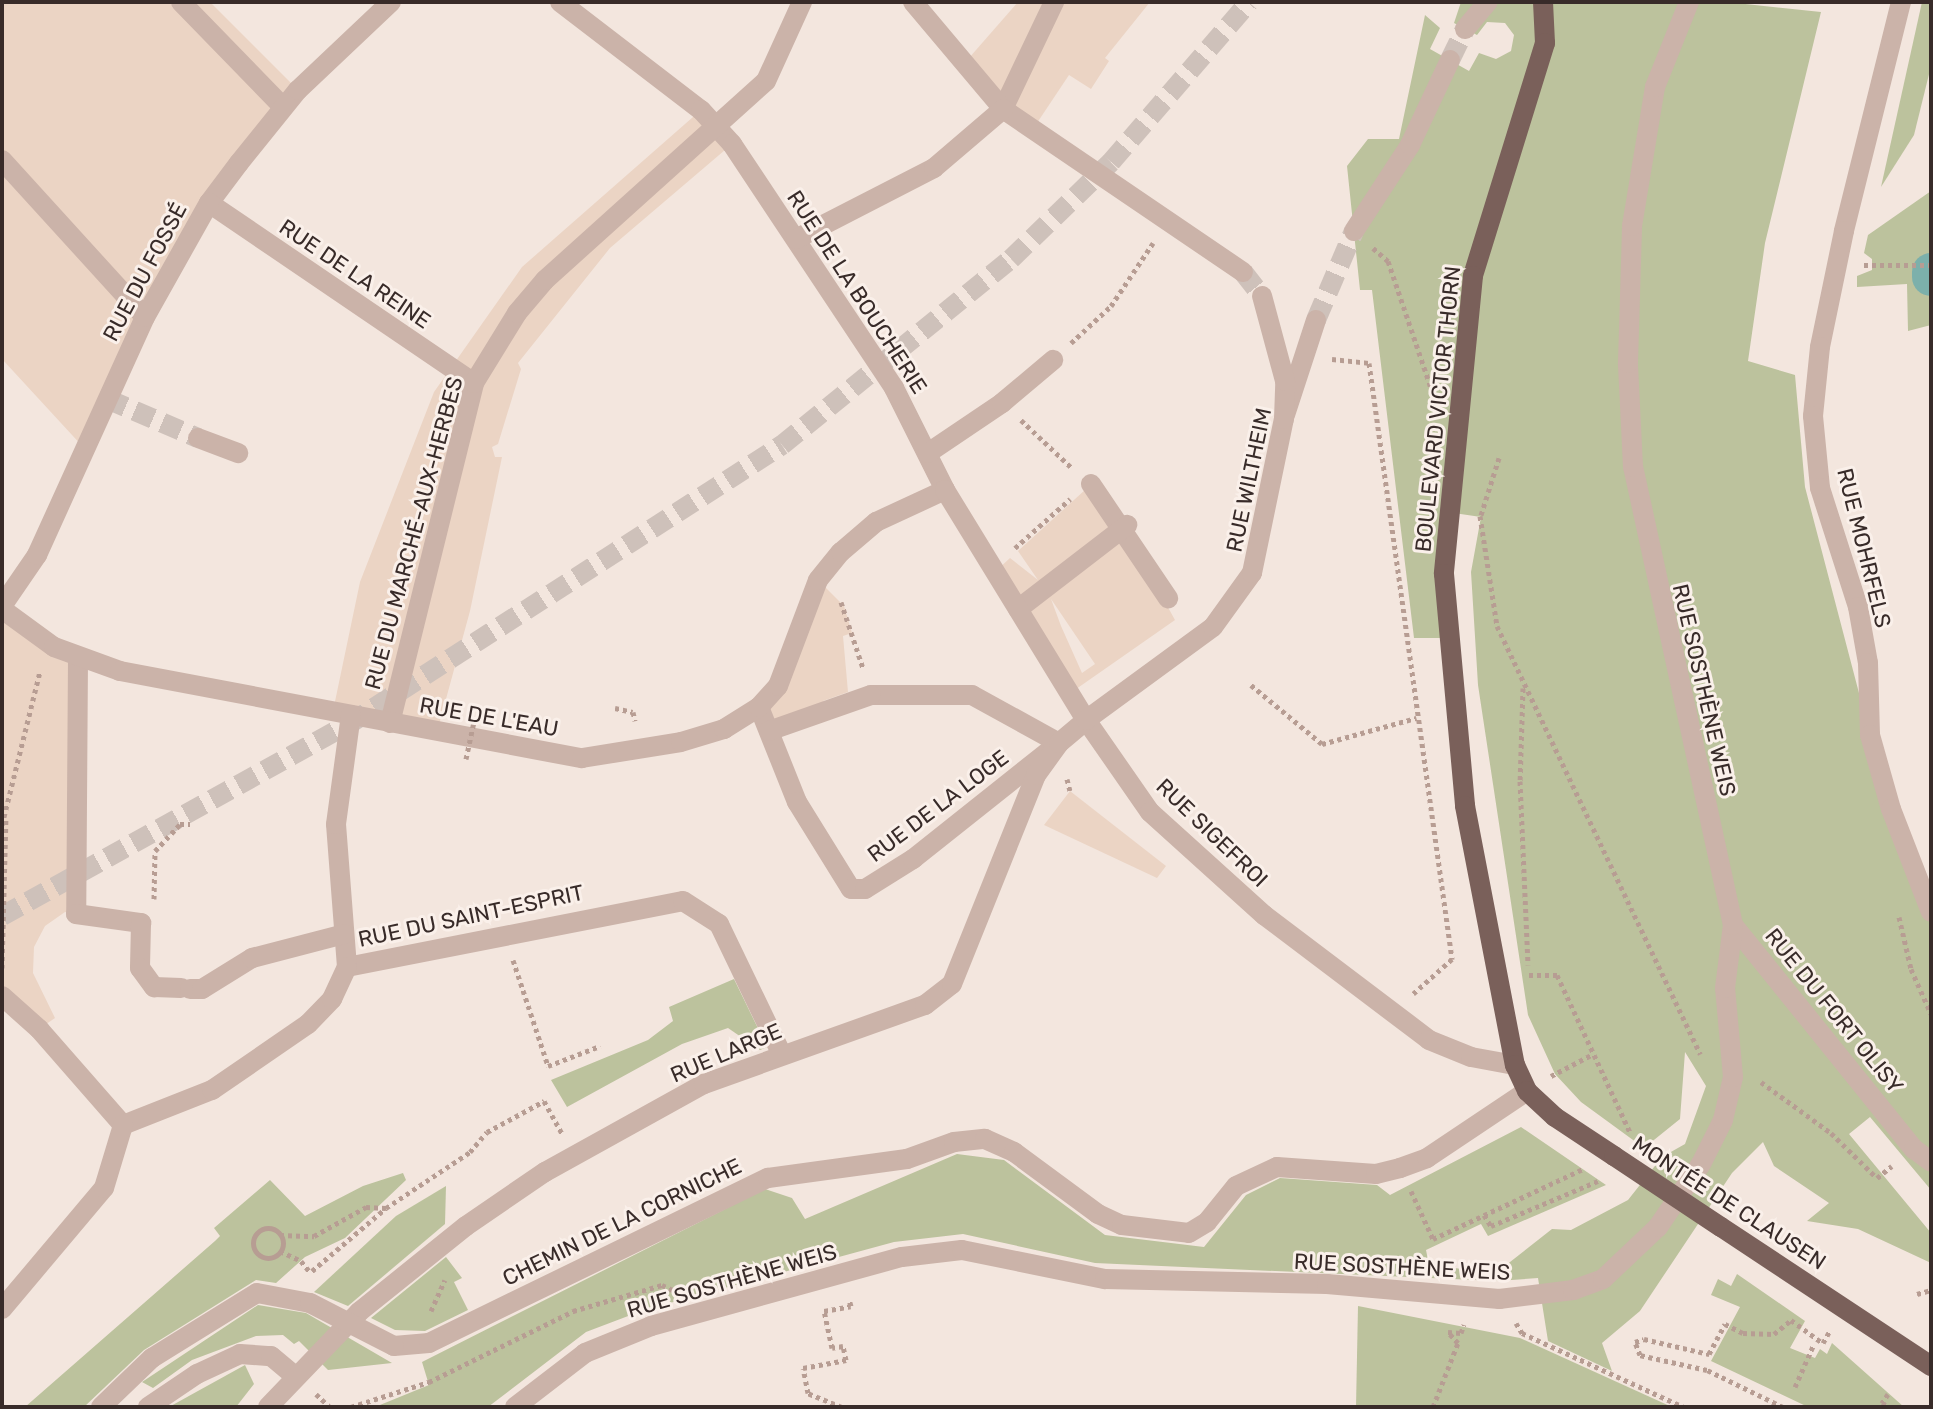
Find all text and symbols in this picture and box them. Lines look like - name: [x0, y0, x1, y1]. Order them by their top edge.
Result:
- street label: RUE DE LA BOUCHERIE: [781, 185, 933, 399]
- street label: RUE DU FOSSÉ: [97, 198, 193, 346]
- street label: RUE DE LA REINE: [274, 213, 436, 335]
- street label: BOULEVARD VICTOR THORN: [1410, 264, 1466, 554]
- street label: RUE DU MARCHÉ-AUX-HERBES: [359, 374, 469, 692]
- street label: RUE WILTHEIM: [1221, 405, 1277, 555]
- street label: RUE MOHRFELS: [1831, 466, 1897, 630]
- street label: RUE SOSTHÈNE WEIS: [1667, 581, 1741, 799]
- street label: RUE DE L'EAU: [418, 692, 560, 742]
- street label: RUE DE LA LOGE: [862, 744, 1014, 868]
- street label: RUE SIGEFROI: [1151, 773, 1273, 893]
- street label: RUE DU SAINT-ESPRIT: [356, 879, 586, 953]
- street label: RUE DU FORT OLISY: [1759, 923, 1909, 1099]
- street label: RUE LARGE: [666, 1018, 786, 1088]
- street label: MONTÉE DE CLAUSEN: [1627, 1131, 1831, 1275]
- street label: CHEMIN DE LA CORNICHE: [498, 1152, 746, 1292]
- street label: RUE SOSTHÈNE WEIS: [624, 1238, 840, 1324]
- street label: RUE SOSTHÈNE WEIS: [1293, 1248, 1511, 1286]

